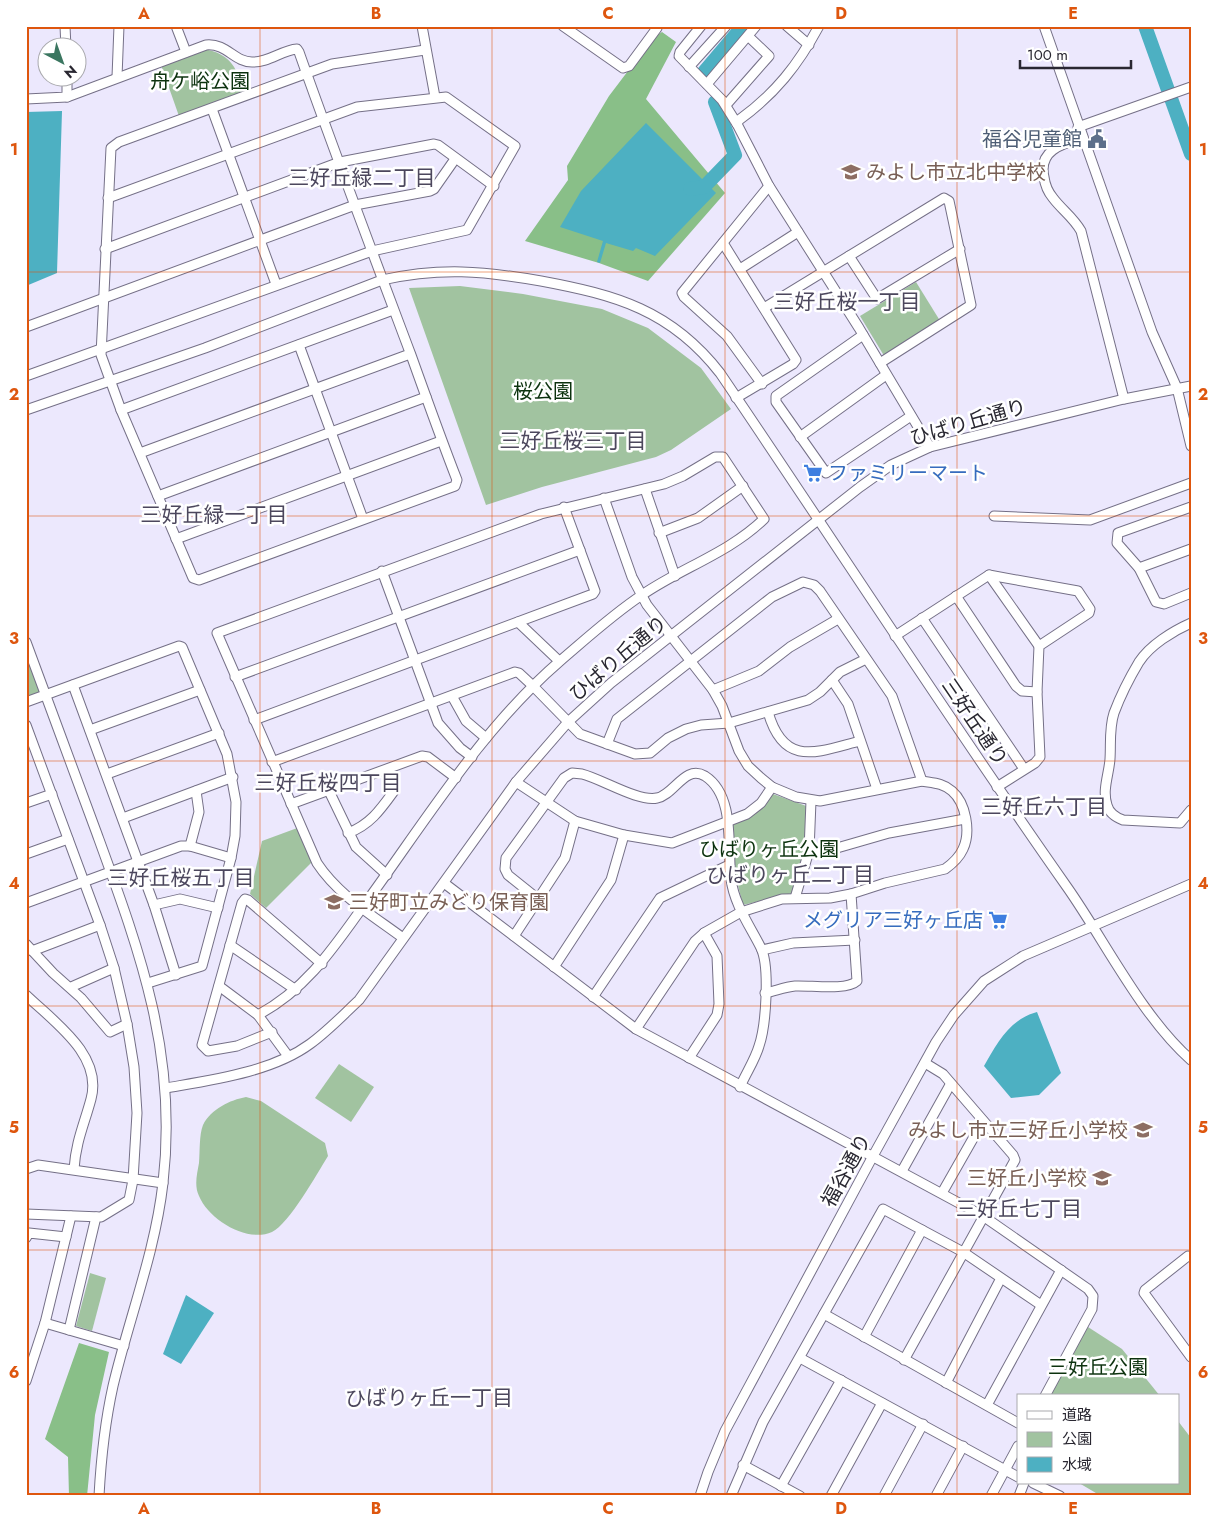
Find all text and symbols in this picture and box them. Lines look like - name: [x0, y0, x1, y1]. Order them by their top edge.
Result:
- text: A: [137, 2, 150, 25]
- text: B: [371, 2, 381, 25]
- text: C: [602, 2, 614, 25]
- text: D: [835, 2, 847, 25]
- text: E: [1068, 2, 1078, 25]
- north arrow: [38, 38, 88, 88]
- scale bar: [1020, 38, 1131, 70]
- text: 100 m: [1027, 44, 1068, 66]
- text: N: [60, 61, 81, 83]
- park label: 舟ケ峪公園: [150, 67, 250, 96]
- place label: 福谷児童館: [982, 125, 1082, 154]
- public building icon: 福谷児童館: [1086, 128, 1108, 150]
- text: 1: [10, 138, 18, 161]
- text: 1: [1199, 138, 1207, 161]
- place label: みよし市立北中学校: [866, 158, 1046, 187]
- school or university icon: みよし市立北中学校: [840, 161, 862, 183]
- district label: 三好丘緑二丁目: [289, 163, 436, 193]
- district label: 三好丘桜一丁目: [774, 287, 921, 317]
- park label: 桜公園: [513, 377, 573, 406]
- text: 2: [9, 383, 19, 406]
- text: 2: [1198, 383, 1208, 406]
- street label: ひばり丘通り: [906, 392, 1030, 453]
- district label: 三好丘桜三丁目: [500, 426, 647, 456]
- place label: ファミリーマート: [828, 459, 988, 488]
- supermarket icon: ファミリーマート: [802, 462, 824, 484]
- district label: 三好丘緑一丁目: [141, 500, 288, 530]
- street label: ひばり丘通り: [563, 609, 674, 708]
- text: 3: [9, 627, 19, 650]
- text: 3: [1198, 627, 1208, 650]
- street label: 三好丘通り: [935, 673, 1015, 772]
- district label: 三好丘桜四丁目: [255, 768, 402, 798]
- district label: 三好丘六丁目: [981, 792, 1107, 822]
- park label: ひばりヶ丘公園: [699, 835, 839, 864]
- district label: ひばりヶ丘二丁目: [706, 860, 874, 890]
- district label: 三好丘桜五丁目: [108, 863, 255, 893]
- text: 4: [8, 872, 20, 895]
- text: 4: [1197, 872, 1209, 895]
- place label: 三好町立みどり保育園: [349, 888, 549, 917]
- school or university icon: 三好町立みどり保育園: [323, 891, 345, 913]
- place label: メグリア三好ヶ丘店: [803, 906, 983, 935]
- supermarket icon: メグリア三好ヶ丘店: [987, 909, 1009, 931]
- text: 5: [9, 1116, 19, 1139]
- place label: みよし市立三好丘小学校: [908, 1116, 1128, 1145]
- text: 5: [1198, 1116, 1208, 1139]
- school or university icon: みよし市立三好丘小学校: [1132, 1119, 1154, 1141]
- street label: 福谷通り: [814, 1128, 879, 1212]
- place label: 三好丘小学校: [967, 1164, 1087, 1193]
- school or university icon: 三好丘小学校: [1091, 1167, 1113, 1189]
- district label: 三好丘七丁目: [956, 1194, 1082, 1224]
- park label: 三好丘公園: [1048, 1353, 1148, 1382]
- text: 6: [9, 1361, 19, 1384]
- text: 6: [1198, 1361, 1208, 1384]
- district label: ひばりヶ丘一丁目: [345, 1383, 513, 1413]
- legend: [1017, 1394, 1180, 1484]
- text: 道路: [1062, 1404, 1092, 1426]
- text: 公園: [1062, 1428, 1092, 1450]
- text: 水域: [1062, 1454, 1092, 1476]
- text: A: [137, 1497, 150, 1520]
- text: B: [371, 1497, 381, 1520]
- text: C: [602, 1497, 614, 1520]
- text: D: [835, 1497, 847, 1520]
- text: E: [1068, 1497, 1078, 1520]

